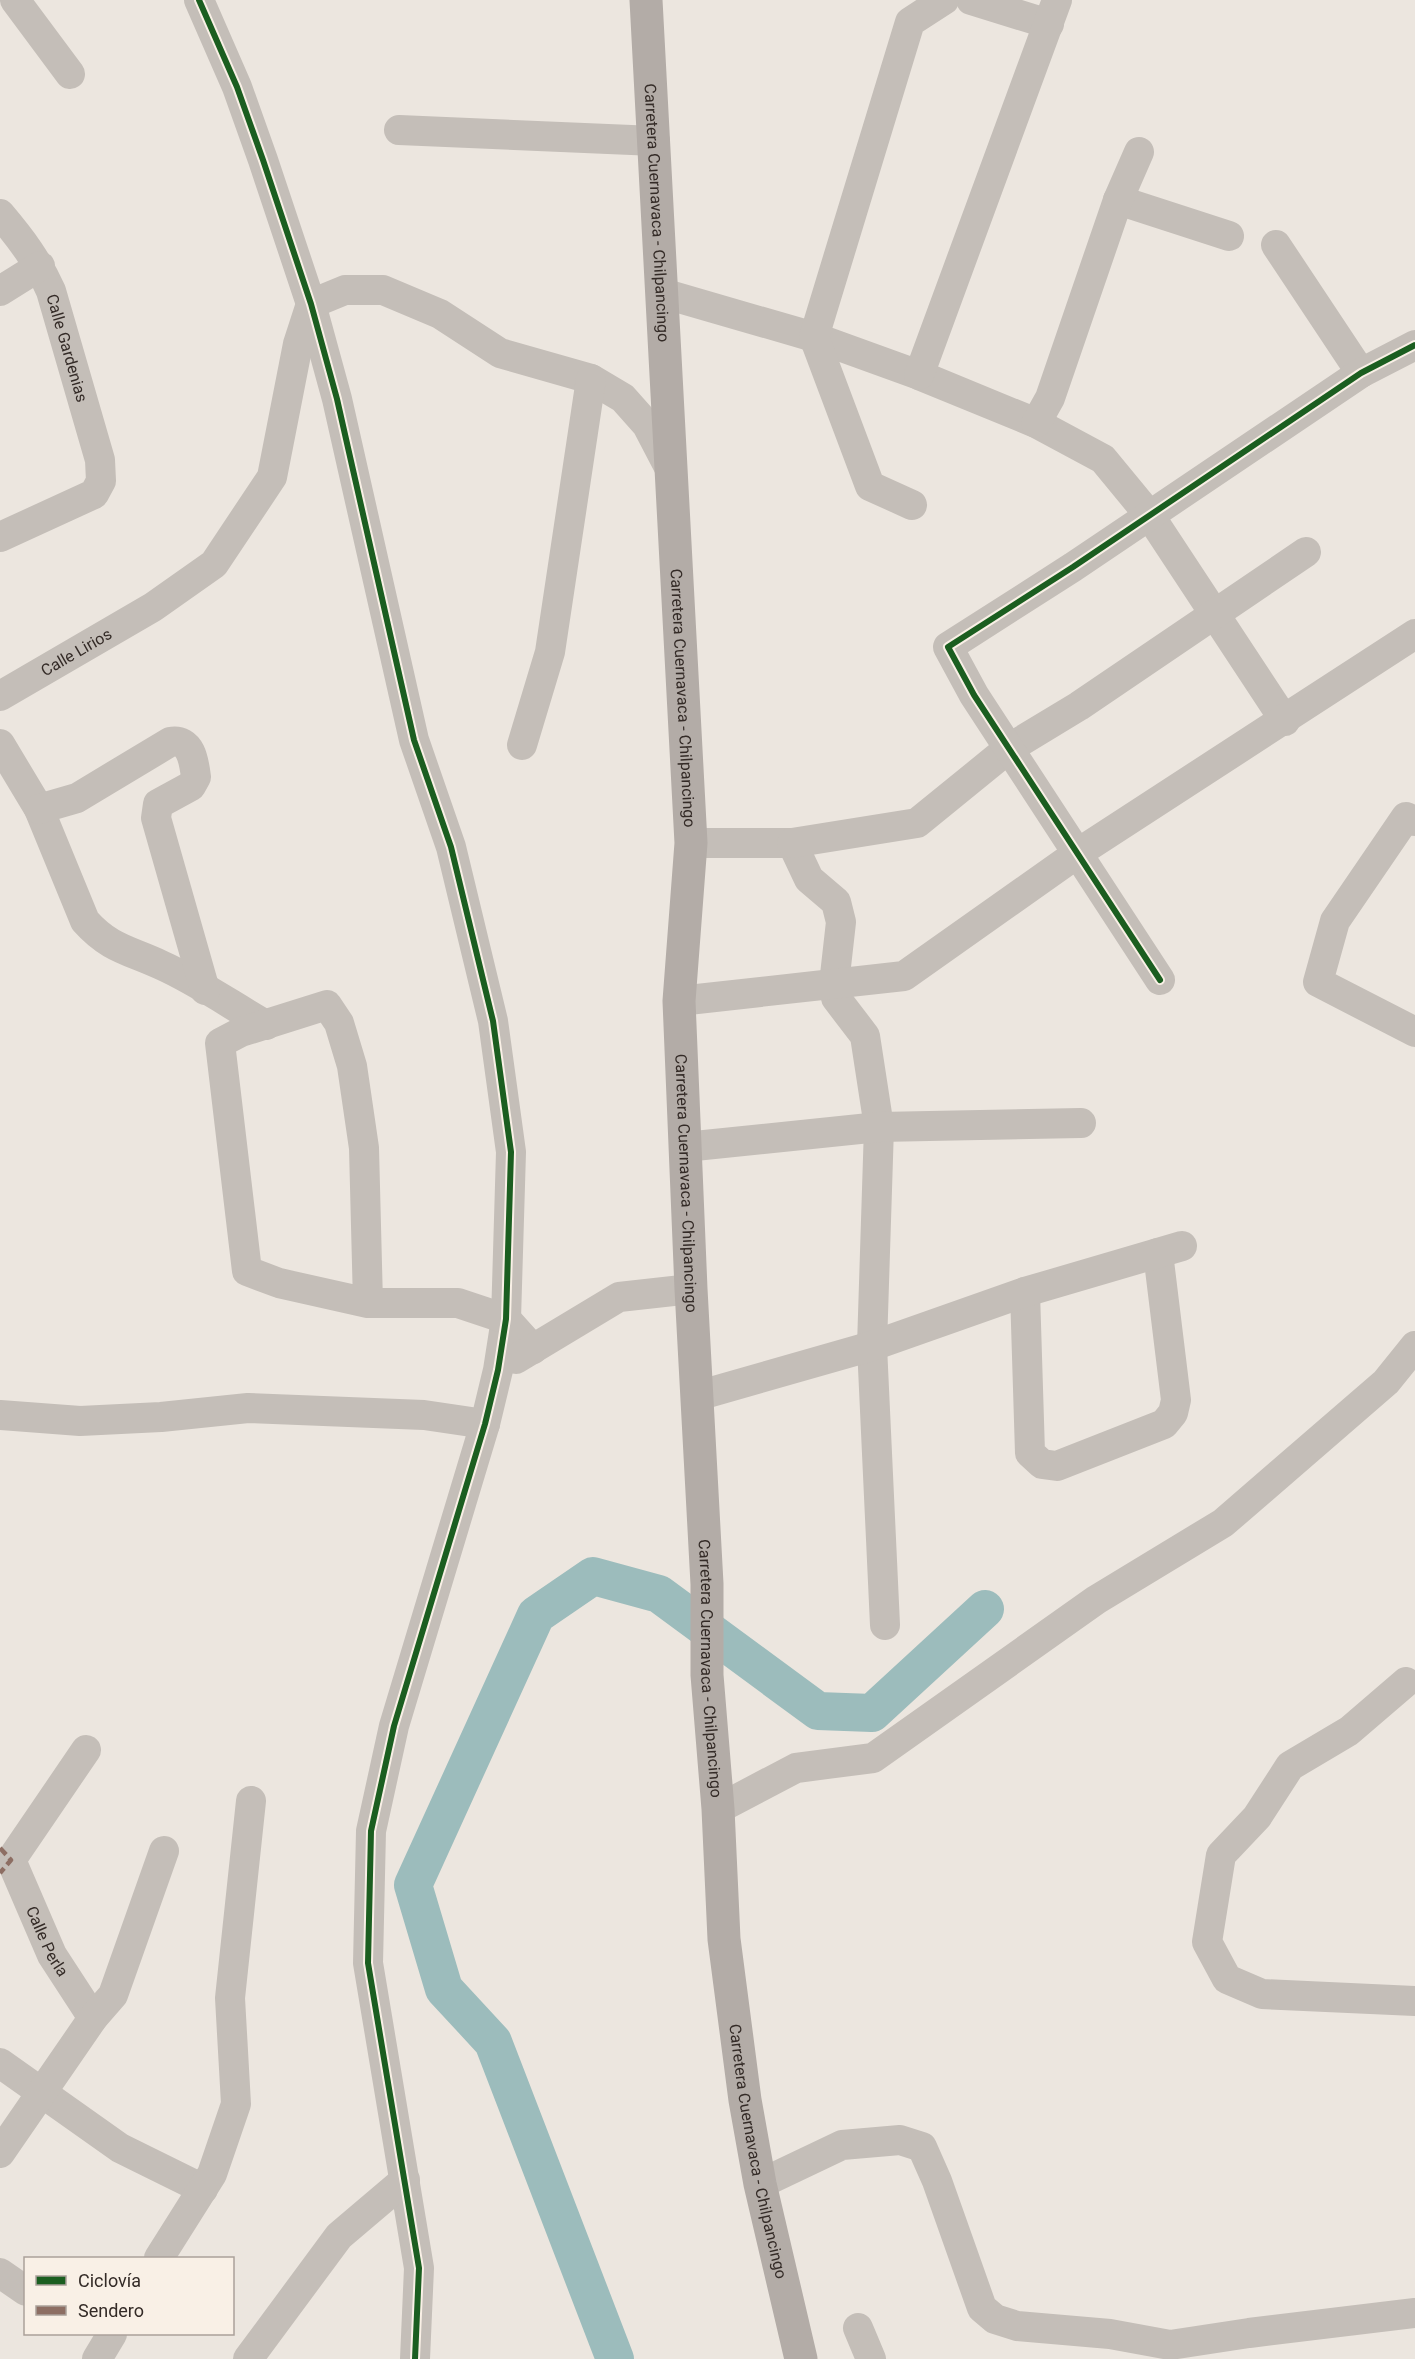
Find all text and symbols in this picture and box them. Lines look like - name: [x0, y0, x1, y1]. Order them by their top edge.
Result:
- street label: Carretera Cuernavaca - Chilpancingo: [641, 83, 674, 342]
- street label: Calle Gardenias: [43, 292, 92, 404]
- street label: Carretera Cuernavaca - Chilpancingo: [667, 568, 700, 828]
- street label: Calle Lirios: [37, 624, 115, 680]
- street label: Carretera Cuernavaca - Chilpancingo: [672, 1053, 702, 1313]
- street label: Carretera Cuernavaca - Chilpancingo: [695, 1539, 727, 1799]
- street label: Calle Perla: [22, 1903, 73, 1980]
- street label: Carretera Cuernavaca - Chilpancingo: [726, 2023, 791, 2280]
- legend: [24, 2257, 234, 2335]
- text: Ciclovía: [78, 2270, 141, 2291]
- text: Sendero: [78, 2300, 144, 2321]

